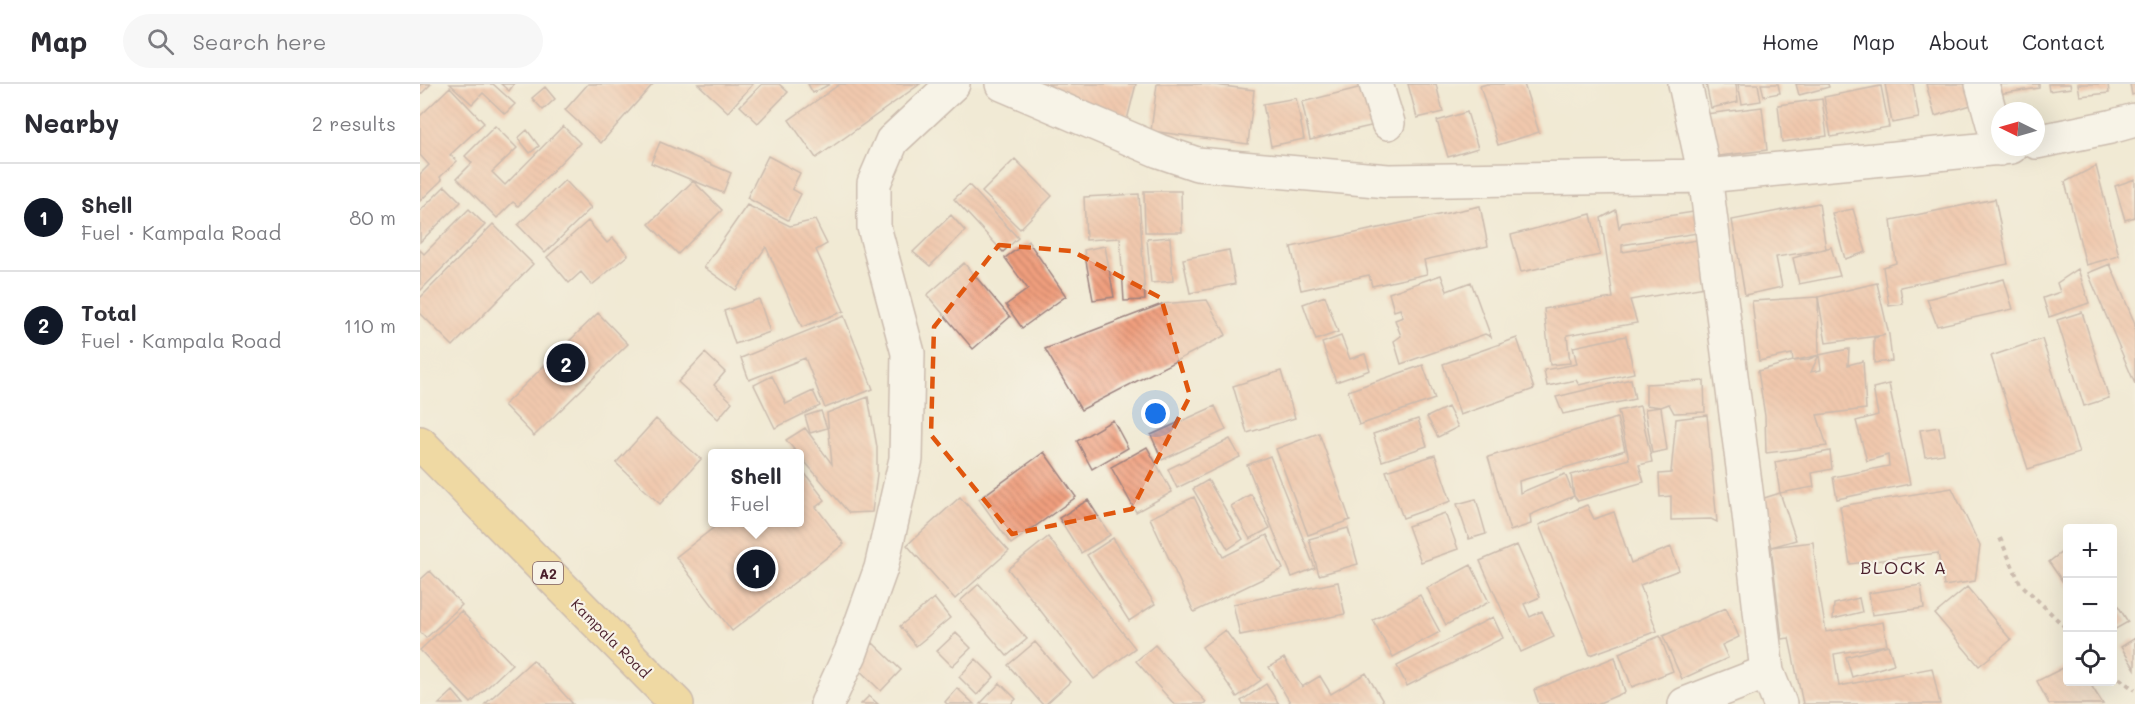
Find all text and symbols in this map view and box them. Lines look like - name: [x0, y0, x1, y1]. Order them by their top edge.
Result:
- search box: [123, 14, 543, 68]
- text: Map: [30, 23, 87, 59]
- icon: search: [144, 25, 177, 58]
- text: Search here: [192, 27, 326, 56]
- text: Home: [1762, 28, 1819, 55]
- text: Map: [1852, 28, 1895, 55]
- text: About: [1928, 28, 1989, 55]
- text: Contact: [2022, 28, 2105, 55]
- north arrow: [1991, 102, 2045, 156]
- text: Nearby: [24, 106, 119, 140]
- text: 2 results: [312, 110, 396, 136]
- text: Shell: [81, 190, 133, 219]
- text: 1: [39, 204, 48, 230]
- text: 80 m: [349, 204, 396, 230]
- text: Fuel · Kampala Road: [81, 219, 281, 245]
- text: Total: [81, 298, 137, 327]
- text: 2: [38, 312, 49, 338]
- text: 110 m: [343, 312, 396, 338]
- text: Fuel · Kampala Road: [81, 327, 281, 353]
- pin: 2: [546, 340, 586, 386]
- your location: [1141, 399, 1170, 428]
- popup: [708, 449, 804, 527]
- text: Shell: [730, 461, 782, 490]
- text: Fuel: [730, 490, 770, 516]
- map controls: [2063, 524, 2117, 686]
- button: +: [2063, 524, 2117, 578]
- pin: 1: [736, 546, 776, 592]
- district label: BLOCK A: [1860, 555, 1948, 579]
- road number: A2: [533, 562, 563, 584]
- button: −: [2063, 578, 2117, 632]
- street label: Kampala Road: [567, 594, 655, 682]
- button: locate: [2063, 632, 2117, 686]

